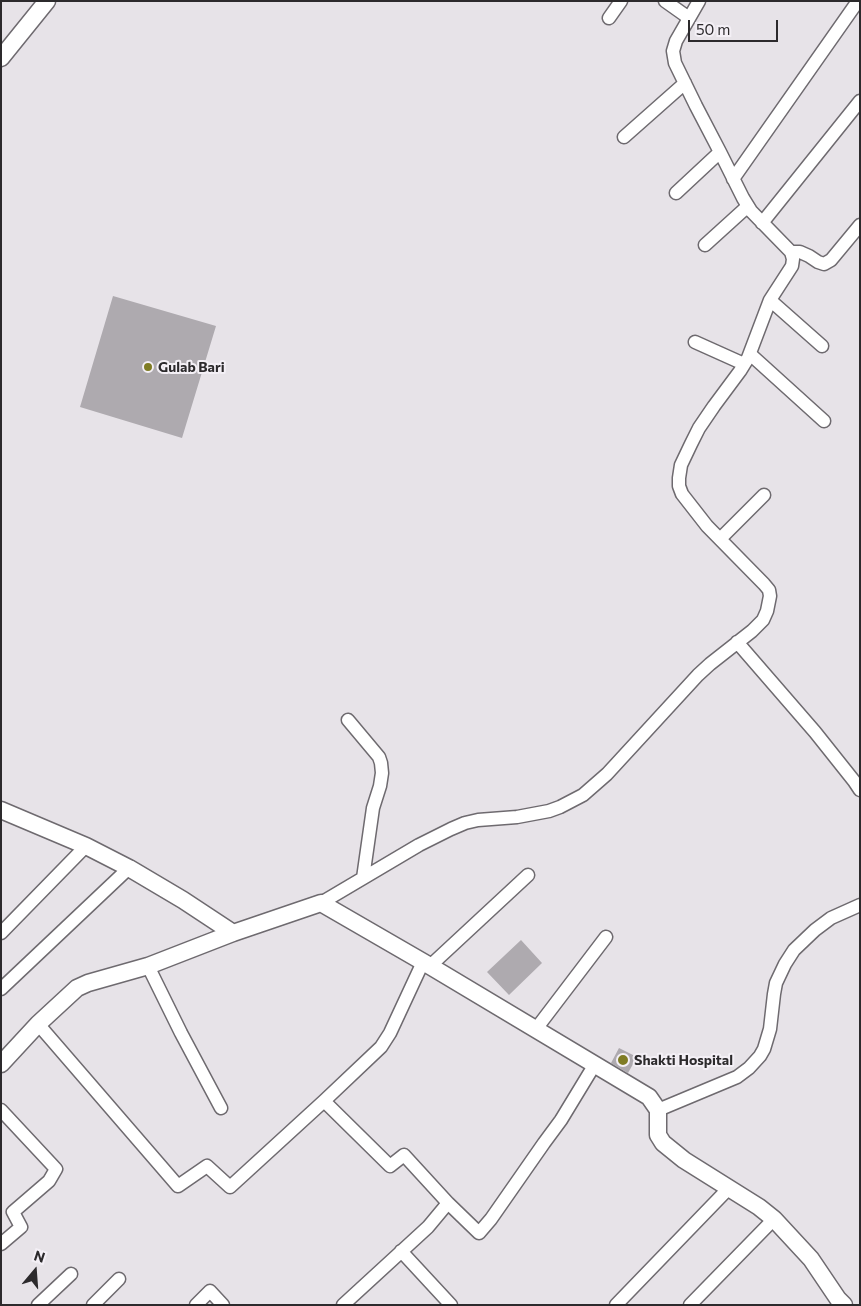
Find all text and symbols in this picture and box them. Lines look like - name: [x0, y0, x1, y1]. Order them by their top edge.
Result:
- scale bar: [691, 10, 781, 42]
- text: 50 m: [696, 20, 730, 38]
- place label: Gulab Bari: [158, 359, 225, 375]
- marker: Gulab Bari: [142, 361, 154, 373]
- place label: Shakti Hospital: [634, 1052, 733, 1068]
- marker: Shakti Hospital: [616, 1053, 630, 1067]
- north arrow: [10, 1246, 60, 1296]
- text: N: [32, 1247, 47, 1266]

